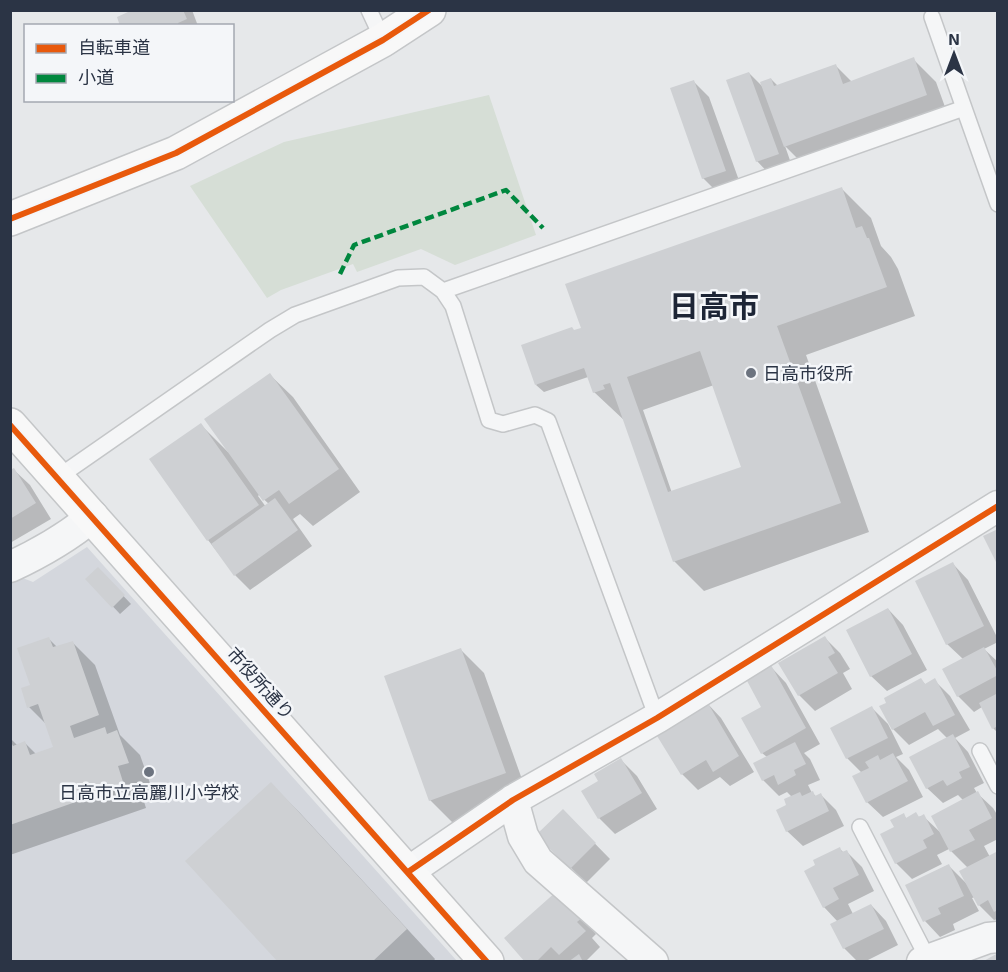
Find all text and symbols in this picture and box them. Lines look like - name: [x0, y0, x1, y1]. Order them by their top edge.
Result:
- legend: [24, 24, 234, 102]
- north arrow: [924, 24, 984, 84]
- text: N: [948, 29, 960, 48]
- text: 自転車道: [78, 36, 150, 58]
- text: 小道: [78, 66, 114, 88]
- district label: 日高市: [669, 287, 759, 323]
- place label: 日高市役所: [763, 362, 853, 384]
- marker: 日高市役所: [744, 366, 758, 380]
- street label: 市役所通り: [223, 642, 299, 724]
- marker: 日高市立高麗川小学校: [142, 765, 156, 779]
- place label: 日高市立高麗川小学校: [59, 781, 239, 803]

